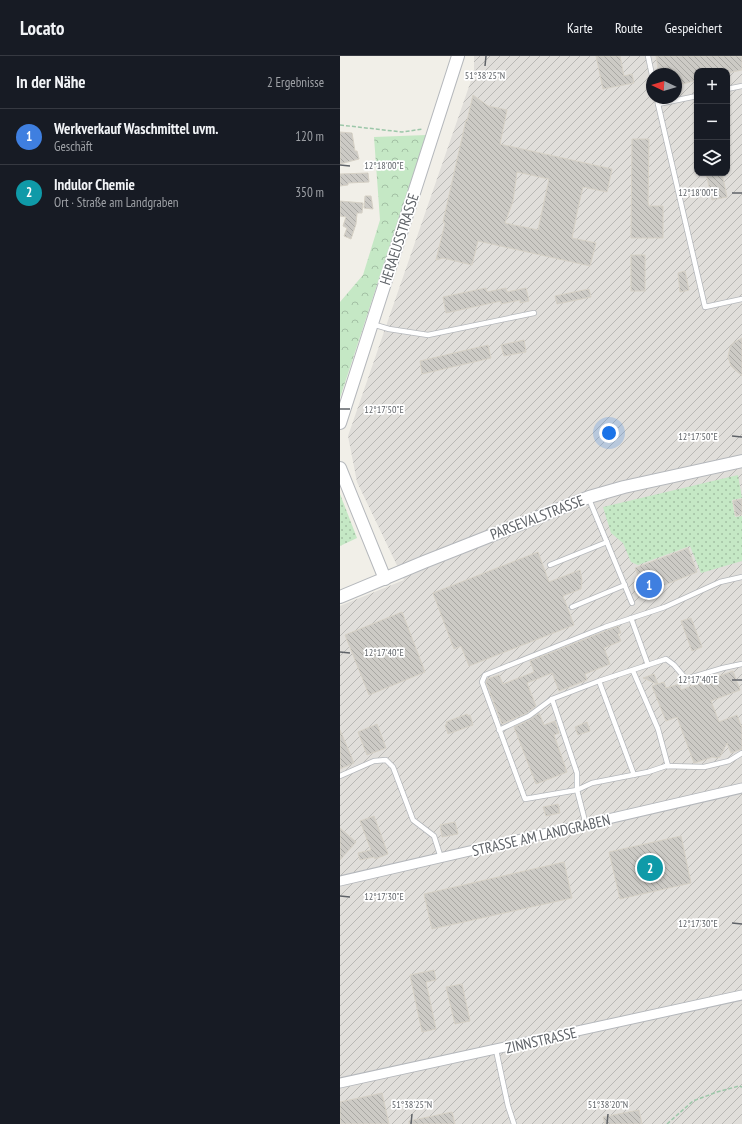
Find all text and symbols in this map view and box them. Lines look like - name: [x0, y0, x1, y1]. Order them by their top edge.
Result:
- text: Locato: [20, 16, 65, 40]
- text: Karte: [567, 19, 593, 37]
- text: Route: [615, 19, 643, 37]
- text: Gespeichert: [665, 19, 722, 37]
- north arrow: [646, 68, 682, 104]
- map controls: [694, 68, 730, 176]
- button: +: [694, 68, 730, 104]
- text: 51°38'25"N: [465, 69, 505, 82]
- text: In der Nähe: [16, 71, 86, 93]
- text: 2 Ergebnisse: [267, 74, 324, 91]
- button: −: [694, 104, 730, 140]
- text: Werkverkauf Waschmittel uvm.: [54, 119, 218, 138]
- text: 1: [26, 128, 32, 145]
- text: 120 m: [295, 128, 324, 145]
- text: Geschäft: [54, 138, 92, 155]
- button: layers: [694, 140, 730, 176]
- text: 12°18'00"E: [364, 159, 404, 172]
- text: Indulor Chemie: [54, 175, 135, 194]
- text: 2: [26, 184, 32, 201]
- text: 350 m: [295, 184, 324, 201]
- text: 12°18'00"E: [678, 186, 718, 199]
- street label: HERAEUSSTRASSE: [375, 191, 423, 287]
- text: Ort · Straße am Landgraben: [54, 194, 179, 211]
- text: 12°17'50"E: [364, 403, 404, 416]
- your location: [599, 423, 619, 443]
- text: 12°17'50"E: [678, 430, 718, 443]
- street label: PARSEVALSTRASSE: [487, 490, 587, 544]
- pin: 1: [636, 570, 662, 600]
- text: 12°17'40"E: [364, 646, 404, 659]
- text: 12°17'40"E: [678, 673, 718, 686]
- street label: STRASSE AM LANDGRABEN: [470, 810, 612, 860]
- pin: 2: [637, 853, 663, 883]
- text: 12°17'30"E: [364, 890, 404, 903]
- text: 12°17'30"E: [678, 917, 718, 930]
- street label: ZINNSTRASSE: [504, 1023, 578, 1057]
- text: 51°38'25"N: [392, 1098, 432, 1111]
- text: 51°38'20"N: [588, 1098, 628, 1111]

